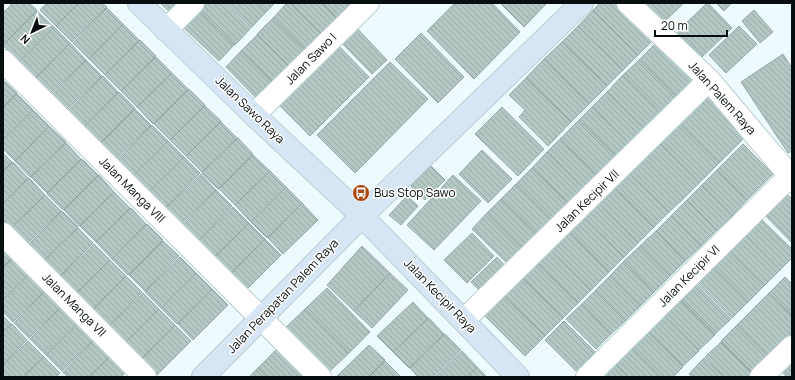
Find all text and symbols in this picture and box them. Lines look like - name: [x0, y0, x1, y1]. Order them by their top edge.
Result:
- north arrow: [12, 12, 52, 52]
- scale bar: [655, 12, 727, 38]
- text: 20 m: [661, 17, 688, 34]
- street label: Jalan Sawo I: [281, 29, 340, 88]
- text: N: [17, 31, 33, 48]
- street label: Jalan Palem Raya: [685, 57, 760, 138]
- street label: Jalan Sawo Raya: [212, 72, 289, 147]
- street label: Jalan Manga VIII: [96, 153, 169, 226]
- street label: Jalan Kecipir VII: [551, 165, 623, 236]
- bus stop icon: Bus Stop Sawo: [351, 183, 371, 203]
- place label: Bus Stop Sawo: [374, 184, 456, 201]
- street label: Jalan Perapatan Palem Raya: [223, 235, 342, 357]
- street label: Jalan Kecipir VI: [654, 241, 723, 310]
- street label: Jalan Kecipir Raya: [400, 255, 480, 337]
- street label: Jalan Manga VII: [39, 269, 110, 340]

